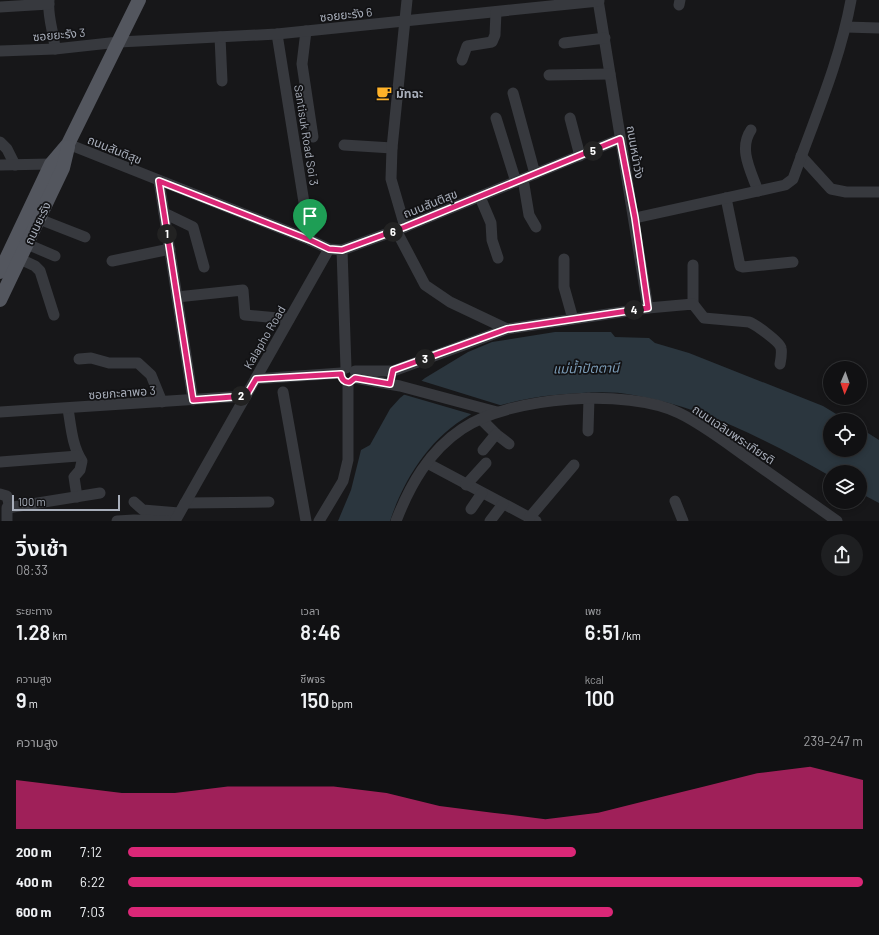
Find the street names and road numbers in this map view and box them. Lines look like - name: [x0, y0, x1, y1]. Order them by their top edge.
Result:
- street label: ซอยยะรัง 6: [319, 4, 373, 24]
- street label: ซอยยะรัง 3: [32, 25, 86, 43]
- street label: Santisuk Road Soi 3: [292, 84, 322, 186]
- street label: ถนนหน้าวัง: [624, 124, 648, 180]
- street label: ถนนสันติสุข: [85, 132, 144, 167]
- street label: ถนนสันติสุข: [401, 186, 460, 221]
- street label: ถนนยะรัง: [21, 199, 53, 247]
- street label: Kalapho Road: [240, 303, 288, 371]
- street label: ซอยกะลาพอ 3: [88, 383, 156, 401]
- street label: ถนนเฉลิมพระเกียรติ: [690, 401, 778, 467]

